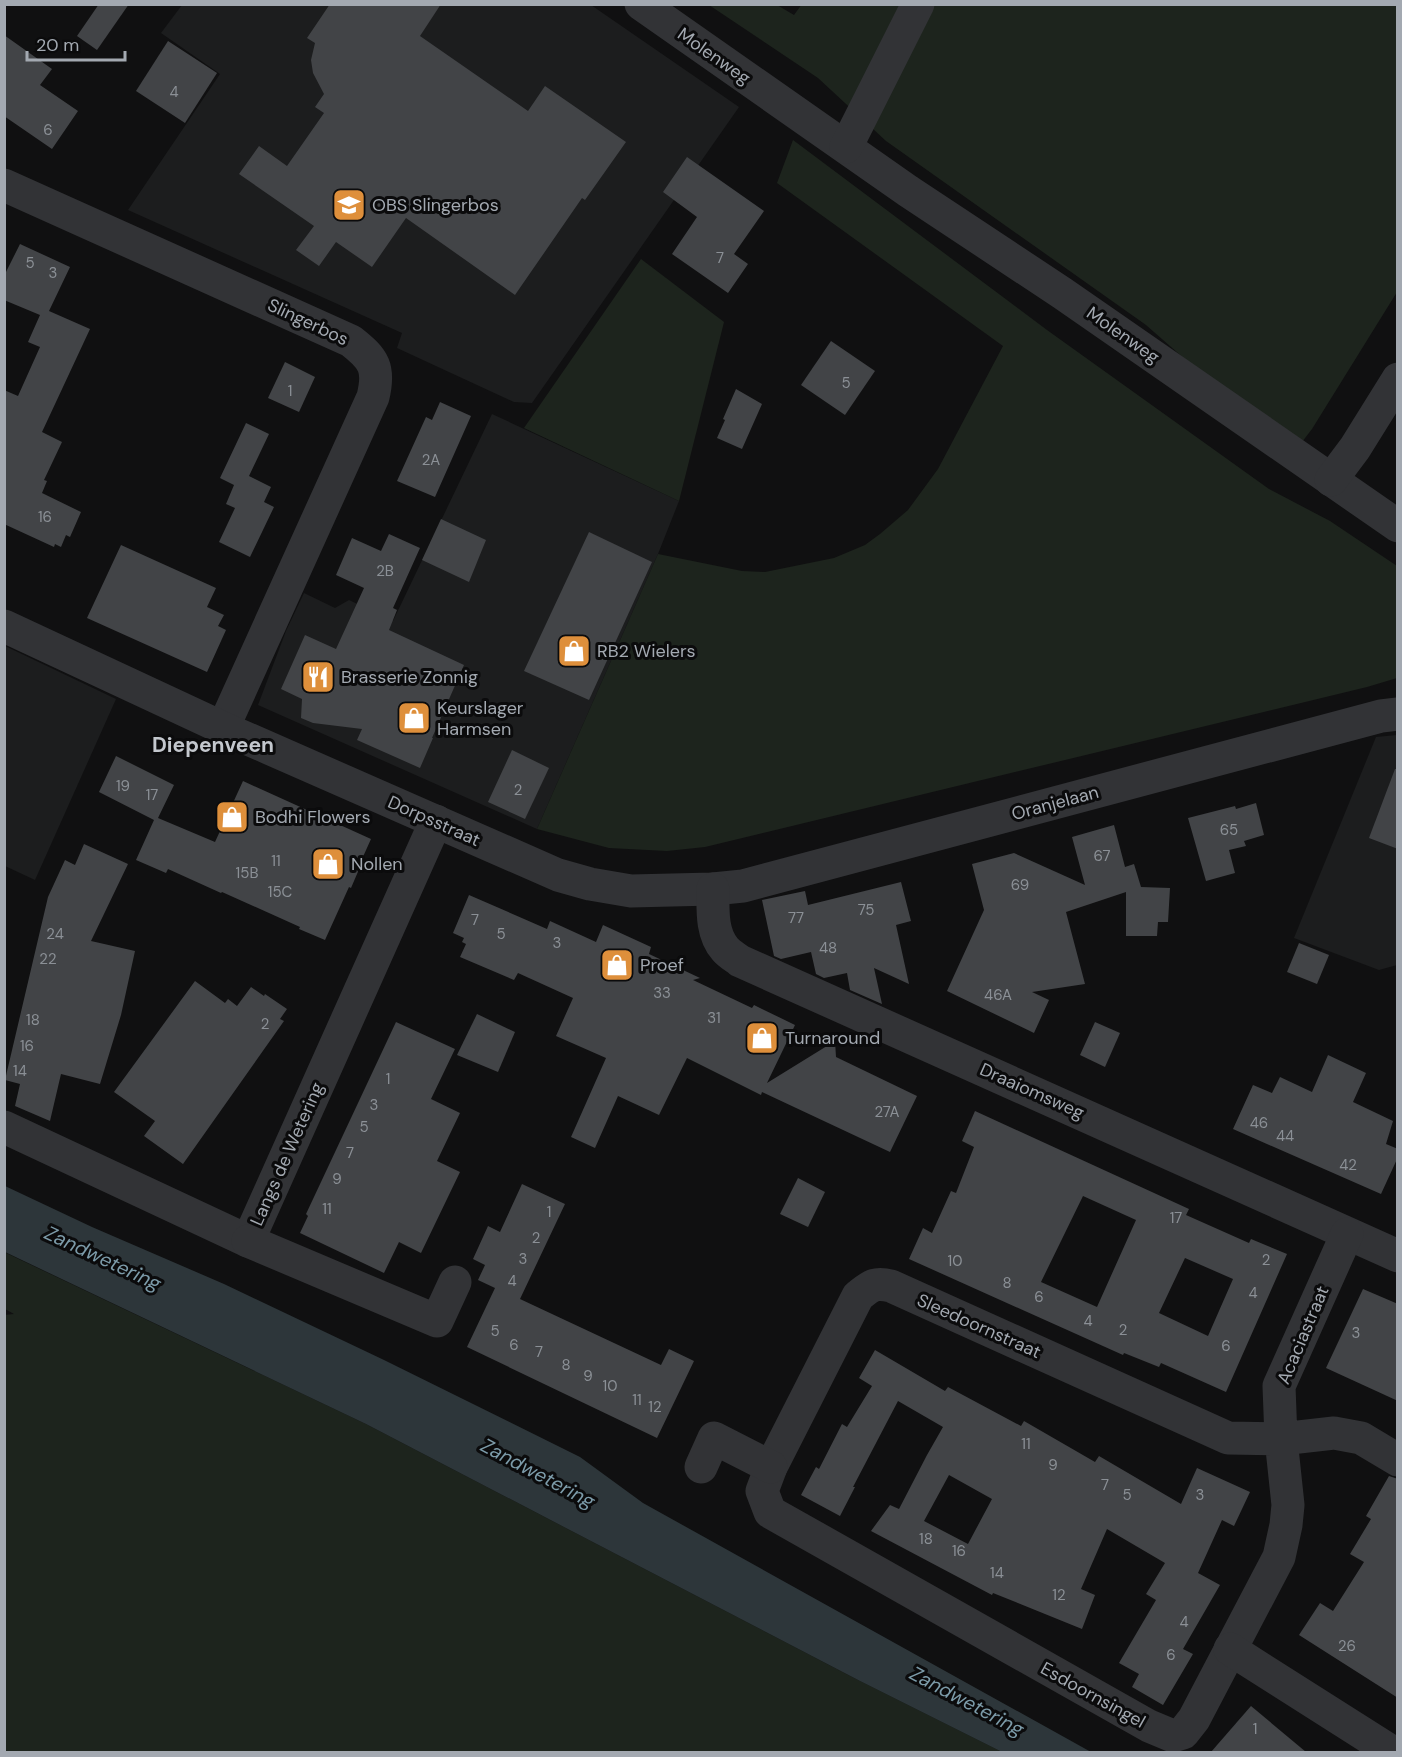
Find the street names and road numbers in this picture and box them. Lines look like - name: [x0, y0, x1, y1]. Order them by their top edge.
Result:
- street label: Molenweg: [673, 22, 755, 90]
- street label: Slingerbos: [264, 293, 352, 351]
- street label: Molenweg: [1082, 301, 1164, 369]
- street label: Oranjelaan: [1009, 780, 1101, 826]
- street label: Dorpsstraat: [384, 790, 484, 852]
- street label: Draaiomsweg: [976, 1057, 1088, 1125]
- street label: Langs de Wetering: [245, 1079, 329, 1229]
- street label: Acaciastraat: [1271, 1282, 1335, 1388]
- street label: Sleedoornstraat: [913, 1288, 1045, 1364]
- street label: Esdoornsingel: [1036, 1656, 1150, 1734]

